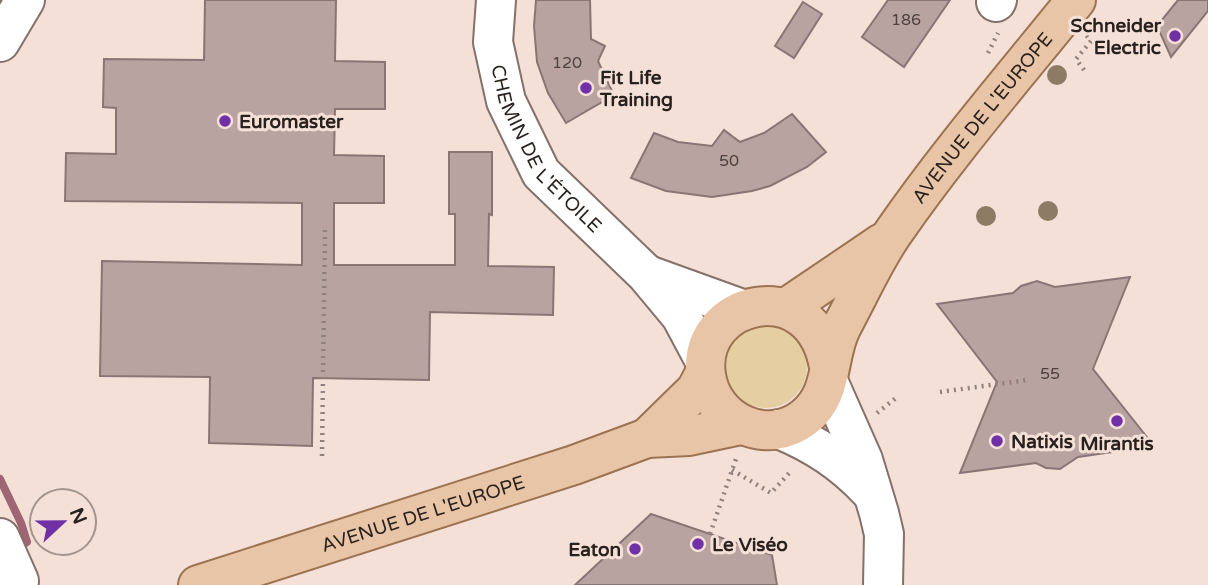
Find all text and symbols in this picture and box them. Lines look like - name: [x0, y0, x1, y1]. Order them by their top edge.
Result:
- house number: 186: [891, 10, 921, 30]
- place label: Schneider Electric: [1071, 15, 1162, 59]
- street label: AVENUE DE L'EUROPE: [908, 28, 1057, 208]
- marker: Schneider Electric: [1167, 28, 1183, 44]
- house number: 120: [552, 53, 582, 73]
- street label: CHEMIN DE L'ÉTOILE: [486, 62, 606, 237]
- place label: Fit Life Training: [599, 67, 673, 112]
- marker: Fit Life Training: [578, 80, 594, 96]
- place label: Euromaster: [239, 111, 344, 133]
- marker: Euromaster: [217, 113, 233, 129]
- house number: 50: [719, 151, 739, 171]
- house number: 55: [1040, 364, 1060, 384]
- marker: Mirantis: [1109, 413, 1125, 429]
- place label: Natixis: [1011, 431, 1073, 453]
- marker: Natixis: [989, 433, 1005, 449]
- place label: Mirantis: [1080, 433, 1154, 455]
- street label: AVENUE DE L'EUROPE: [319, 471, 528, 557]
- north arrow: [28, 487, 98, 557]
- text: N: [65, 505, 91, 527]
- place label: Le Viséo: [712, 534, 788, 556]
- marker: Le Viséo: [690, 536, 706, 552]
- place label: Eaton: [568, 539, 621, 561]
- marker: Eaton: [627, 541, 643, 557]

